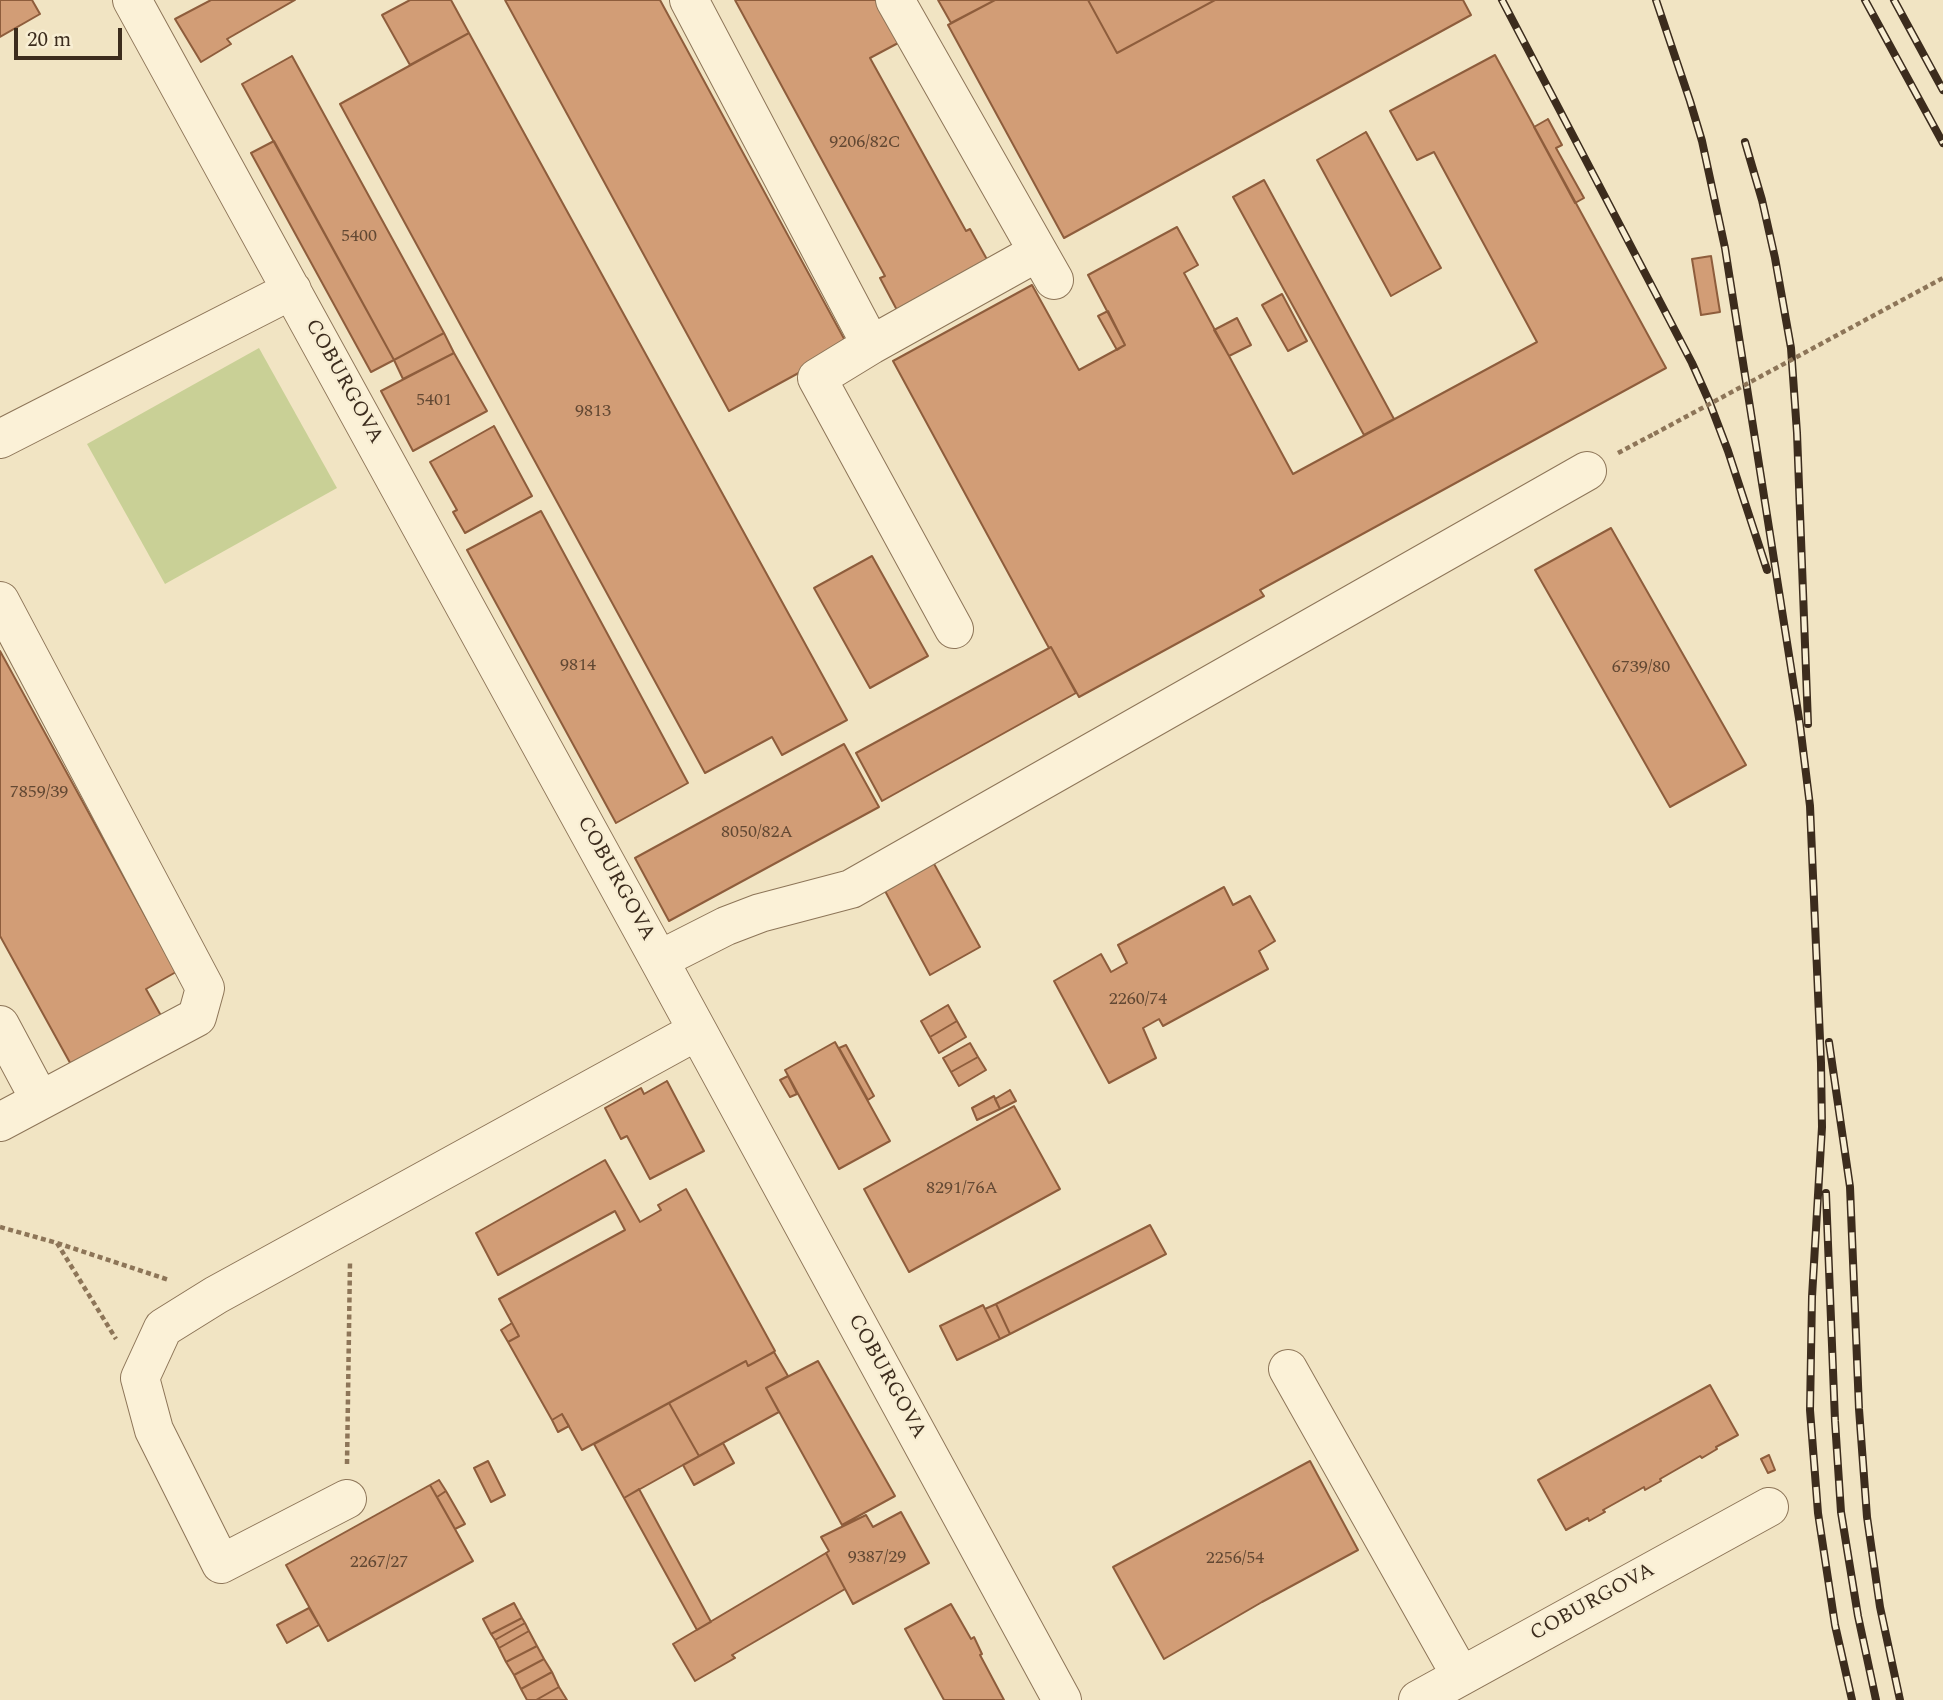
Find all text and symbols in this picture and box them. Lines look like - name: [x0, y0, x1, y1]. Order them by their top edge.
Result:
- scale bar: [18, 14, 126, 58]
- text: 20 m: [27, 24, 71, 56]
- house number: 9206/82C: [829, 132, 901, 154]
- house number: 5400: [341, 226, 377, 248]
- street label: COBURGOVA: [298, 315, 388, 449]
- house number: 5401: [416, 390, 452, 412]
- house number: 9813: [575, 401, 611, 423]
- house number: 9814: [560, 655, 596, 677]
- house number: 6739/80: [1612, 657, 1670, 679]
- house number: 7859/39: [10, 782, 68, 804]
- street label: COBURGOVA: [570, 812, 660, 946]
- house number: 8050/82A: [721, 822, 793, 844]
- house number: 2260/74: [1109, 989, 1167, 1011]
- house number: 8291/76A: [926, 1178, 998, 1200]
- street label: COBURGOVA: [841, 1310, 931, 1444]
- house number: 9387/29: [848, 1547, 906, 1569]
- house number: 2256/54: [1206, 1548, 1264, 1570]
- house number: 2267/27: [350, 1552, 408, 1574]
- street label: COBURGOVA: [1526, 1558, 1660, 1648]

